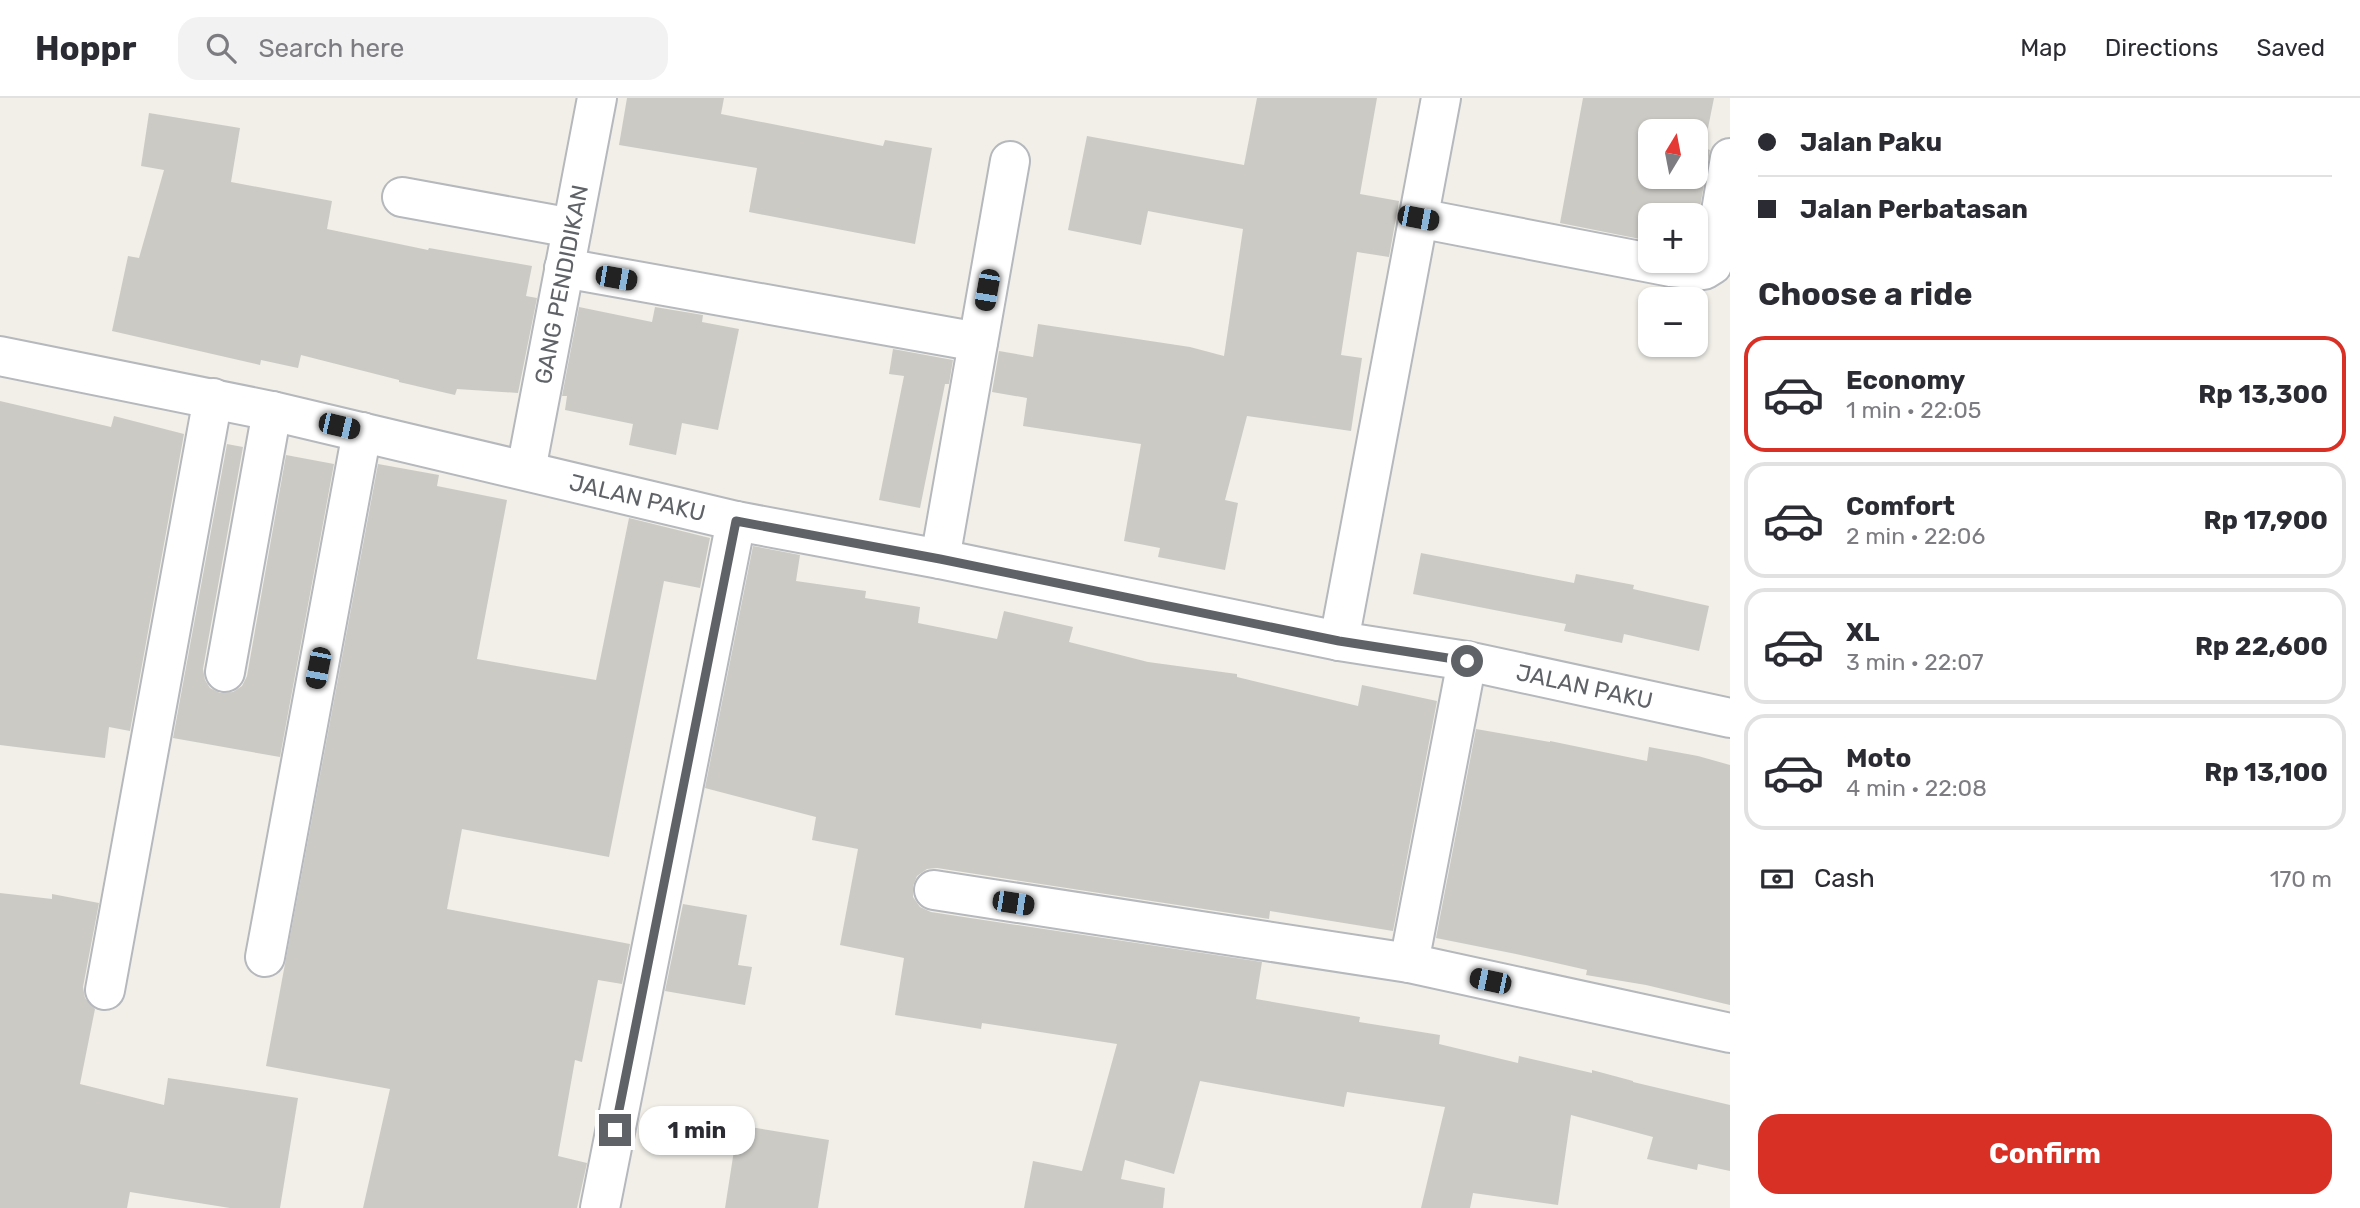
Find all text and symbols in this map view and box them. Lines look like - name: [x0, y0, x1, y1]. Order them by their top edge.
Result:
- search box: [178, 17, 668, 80]
- text: Hoppr: [35, 29, 136, 68]
- icon: search: [202, 29, 240, 67]
- text: Search here: [258, 33, 404, 64]
- text: Map: [2020, 34, 2067, 62]
- text: Directions: [2105, 34, 2218, 62]
- text: Saved: [2256, 34, 2325, 62]
- north arrow: [1638, 119, 1708, 189]
- map controls: [1638, 119, 1708, 357]
- text: Jalan Paku: [1800, 127, 1942, 158]
- street label: GANG PENDIDIKAN: [529, 182, 594, 386]
- text: Jalan Perbatasan: [1800, 194, 2028, 225]
- button: +: [1638, 203, 1708, 273]
- car: [1396, 204, 1441, 232]
- car: [594, 264, 639, 292]
- car: [974, 267, 1001, 313]
- text: Choose a ride: [1758, 275, 1972, 313]
- button: −: [1638, 287, 1708, 357]
- icon: car: [1762, 363, 1825, 426]
- text: Economy: [1846, 365, 1965, 396]
- text: Rp 13,300: [2198, 379, 2328, 410]
- text: 1 min · 22:05: [1846, 396, 1981, 424]
- car: [317, 411, 362, 441]
- street label: JALAN PAKU: [567, 468, 708, 527]
- icon: car: [1762, 489, 1825, 552]
- text: Comfort: [1846, 491, 1955, 522]
- text: Rp 17,900: [2204, 505, 2328, 536]
- text: 2 min · 22:06: [1846, 522, 1985, 550]
- icon: car: [1762, 615, 1825, 678]
- text: XL: [1846, 617, 1879, 648]
- text: Rp 22,600: [2195, 631, 2328, 662]
- car: [304, 645, 333, 691]
- route start: [1451, 645, 1483, 677]
- text: 3 min · 22:07: [1846, 648, 1984, 676]
- street label: JALAN PAKU: [1514, 658, 1655, 715]
- icon: car: [1762, 741, 1825, 804]
- text: Moto: [1846, 743, 1911, 774]
- text: Rp 13,100: [2204, 757, 2328, 788]
- text: 4 min · 22:08: [1846, 774, 1987, 802]
- icon: cash: [1758, 860, 1796, 898]
- text: Cash: [1814, 863, 1875, 894]
- text: 170 m: [2270, 865, 2332, 893]
- car: [991, 889, 1036, 917]
- car: [1468, 966, 1513, 996]
- callout: 1 min: [640, 1105, 755, 1154]
- route end: [599, 1114, 631, 1146]
- button: Confirm: [1758, 1114, 2332, 1194]
- text: 1 min: [668, 1116, 726, 1144]

